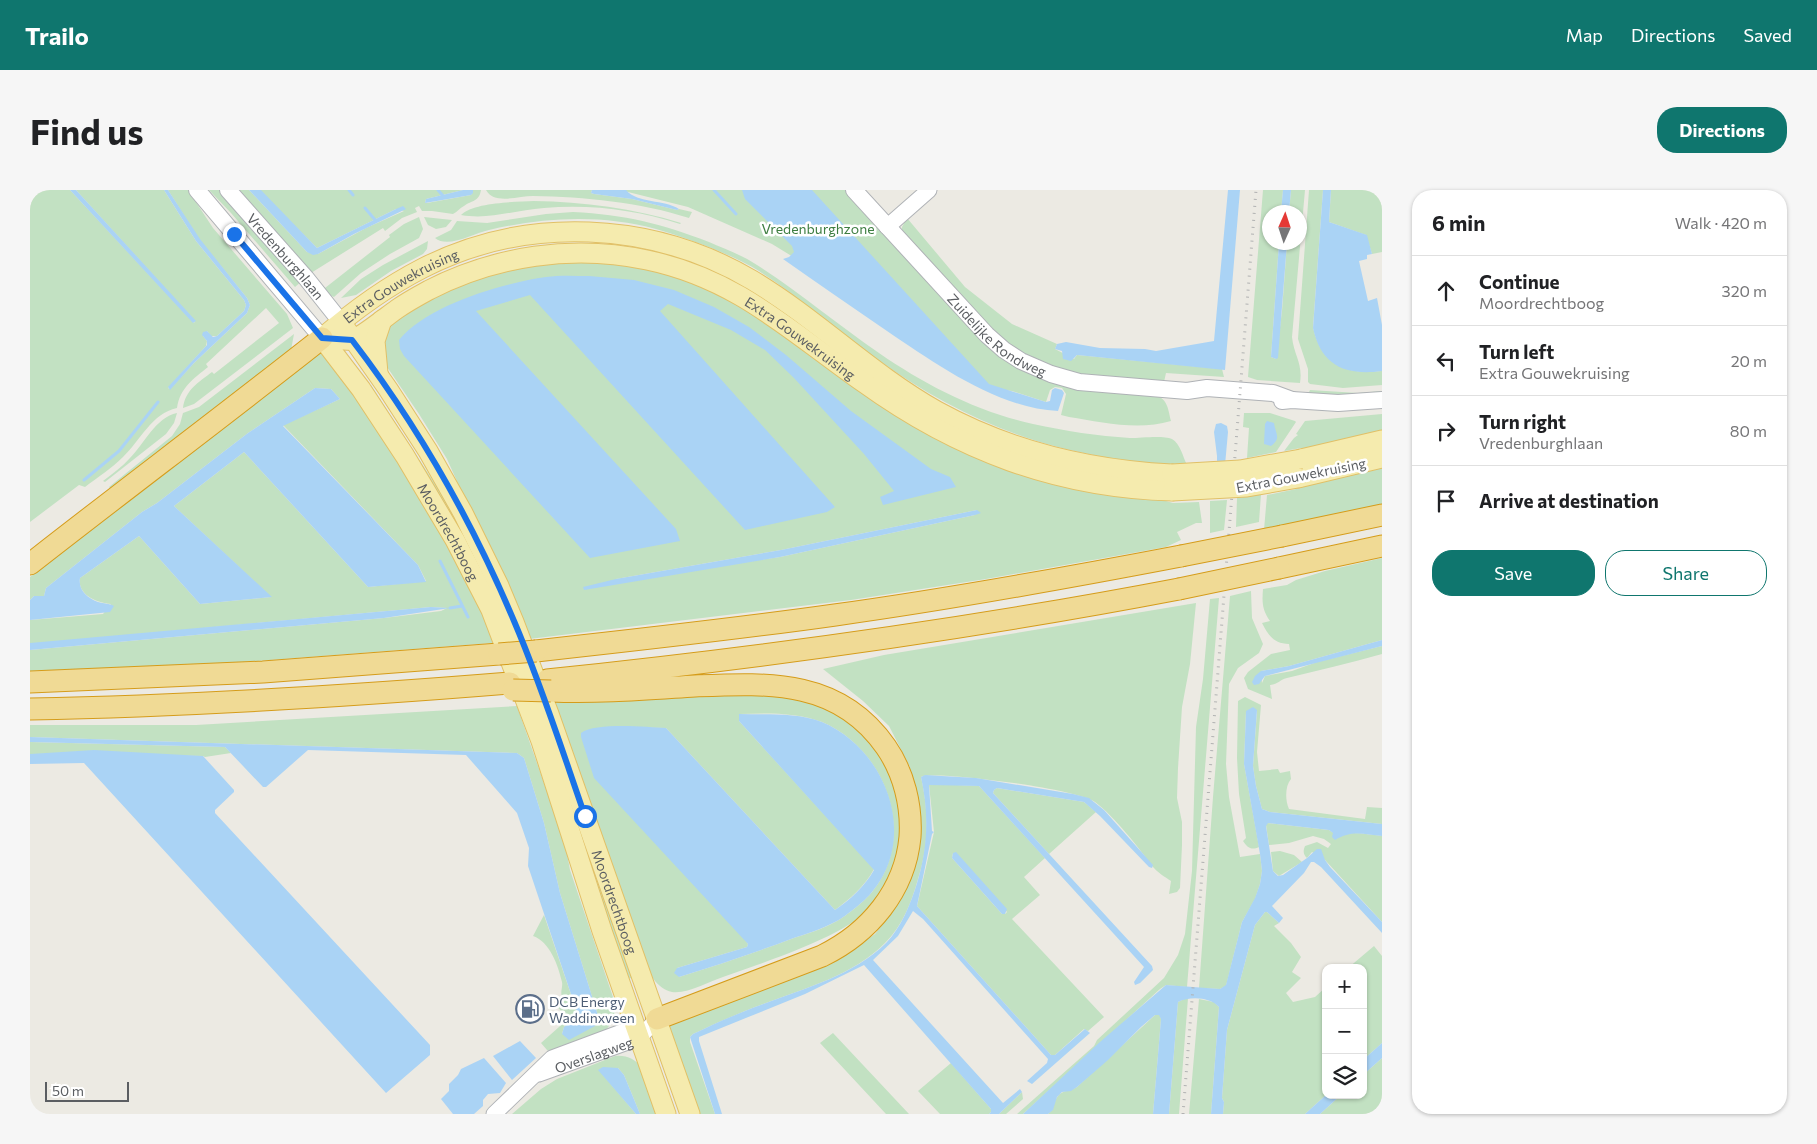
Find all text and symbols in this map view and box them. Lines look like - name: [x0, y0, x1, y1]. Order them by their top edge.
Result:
- text: Trailo: [25, 21, 89, 50]
- text: Map: [1566, 24, 1603, 46]
- text: Directions: [1631, 24, 1715, 46]
- text: Saved: [1743, 24, 1792, 46]
- button: Directions: [1657, 107, 1787, 153]
- text: Find us: [30, 109, 144, 152]
- north arrow: [1262, 205, 1307, 250]
- street label: Vredenburghlaan: [244, 210, 328, 303]
- text: 6 min: [1432, 210, 1485, 235]
- text: Walk · 420 m: [1675, 213, 1767, 232]
- park label: Vredenburghzone: [761, 220, 875, 237]
- route end: [223, 223, 246, 246]
- street label: Extra Gouwekruising: [339, 245, 461, 326]
- text: Continue: [1479, 270, 1559, 293]
- icon: ahead: [1432, 277, 1460, 305]
- text: 320 m: [1722, 281, 1767, 300]
- street label: Zuidelijke Rondweg: [944, 290, 1050, 380]
- street label: Extra Gouwekruising: [742, 292, 859, 383]
- text: Moordrechtboog: [1479, 293, 1604, 312]
- text: Turn left: [1479, 340, 1554, 363]
- icon: left: [1432, 347, 1460, 375]
- text: 20 m: [1731, 351, 1767, 370]
- text: Extra Gouwekruising: [1479, 363, 1630, 382]
- text: Turn right: [1479, 410, 1566, 433]
- icon: right: [1432, 417, 1460, 445]
- text: 80 m: [1730, 421, 1767, 440]
- text: Vredenburghlaan: [1479, 433, 1603, 452]
- street label: Extra Gouwekruising: [1235, 454, 1368, 496]
- street label: Moordrechtboog: [414, 480, 483, 584]
- icon: arrive: [1432, 487, 1460, 515]
- text: Arrive at destination: [1479, 489, 1659, 512]
- button: Save: [1432, 550, 1595, 596]
- button: Share: [1605, 550, 1767, 596]
- route start: [574, 805, 597, 828]
- street label: Moordrechtboog: [589, 847, 642, 957]
- map controls: [1322, 964, 1367, 1099]
- button: +: [1322, 964, 1367, 1009]
- place label: DCB Energy Waddinxveen: [549, 993, 635, 1026]
- fuel station icon: DCB Energy Waddinxveen: [515, 994, 545, 1024]
- button: −: [1322, 1009, 1367, 1054]
- street label: Overslagweg: [552, 1032, 635, 1076]
- button: layers: [1322, 1054, 1367, 1099]
- scale bar: [45, 1079, 129, 1102]
- text: 50 m: [52, 1082, 84, 1099]

